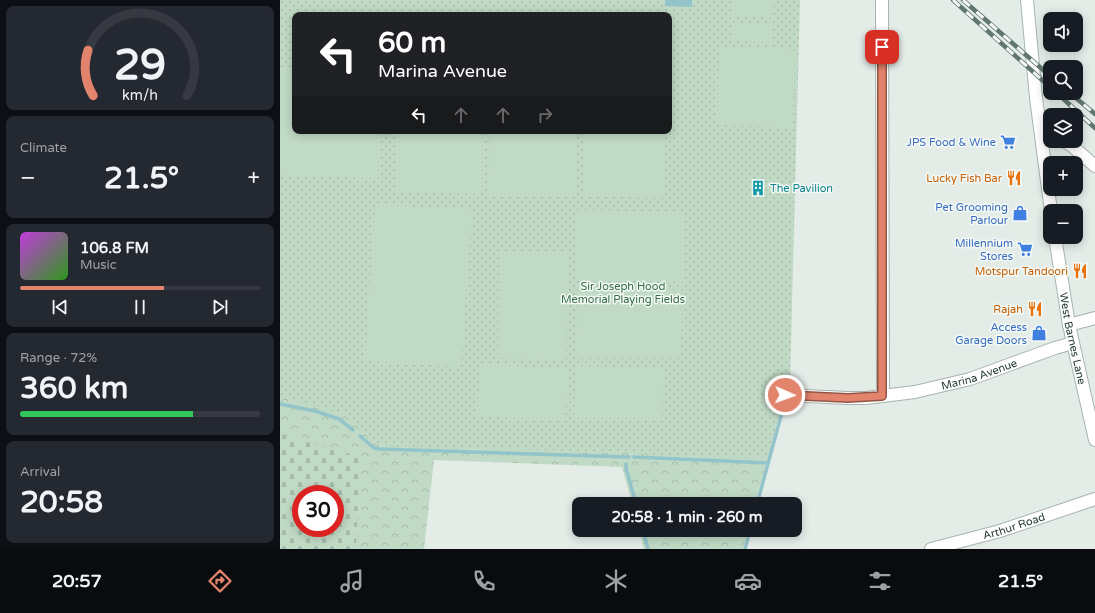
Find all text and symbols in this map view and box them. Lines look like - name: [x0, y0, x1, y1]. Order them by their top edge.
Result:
- map controls: [1043, 12, 1083, 244]
- button: sound: [1043, 12, 1083, 52]
- text: 60 m: [378, 26, 446, 60]
- icon: left: [312, 28, 364, 80]
- pin: [865, 30, 899, 64]
- icon: arrive: [871, 36, 893, 58]
- text: 29: [114, 41, 166, 91]
- text: Marina Avenue: [378, 60, 507, 82]
- button: search: [1043, 60, 1083, 100]
- text: km/h: [122, 87, 158, 104]
- icon: left: [408, 104, 430, 126]
- icon: ahead: [450, 104, 472, 126]
- icon: ahead: [492, 104, 514, 126]
- icon: right: [534, 104, 556, 126]
- button: layers: [1043, 108, 1083, 148]
- supermarket icon: JPS Food & Wine: [999, 133, 1017, 151]
- place label: JPS Food & Wine: [907, 136, 996, 149]
- text: Climate: [20, 140, 67, 156]
- button: +: [1043, 156, 1083, 196]
- text: 21.5°: [104, 160, 179, 197]
- text: −: [20, 165, 36, 191]
- text: +: [248, 165, 260, 191]
- restaurant icon: Lucky Fish Bar: [1005, 169, 1023, 187]
- place label: Lucky Fish Bar: [926, 172, 1003, 185]
- building icon: The Pavilion: [749, 179, 767, 197]
- place label: The Pavilion: [770, 182, 833, 195]
- place label: Pet Grooming Parlour: [935, 201, 1009, 227]
- shop icon: Pet Grooming Parlour: [1011, 204, 1029, 222]
- button: −: [1043, 204, 1083, 244]
- place label: Millennium Stores: [955, 237, 1013, 263]
- text: 106.8 FM: [80, 239, 149, 257]
- supermarket icon: Millennium Stores: [1016, 240, 1034, 258]
- text: Music: [80, 257, 117, 273]
- restaurant icon: Motspur Tandoori: [1071, 262, 1089, 280]
- place label: Motspur Tandoori: [975, 265, 1068, 278]
- park label: Sir Joseph Hood Memorial Playing Fields: [561, 280, 685, 306]
- street label: West Barnes Lane: [1057, 291, 1089, 386]
- icon: previous: [49, 296, 71, 318]
- icon: pause: [129, 296, 151, 318]
- icon: next: [209, 296, 231, 318]
- restaurant icon: Rajah: [1026, 300, 1044, 318]
- place label: Rajah: [993, 303, 1023, 316]
- place label: Access Garage Doors: [955, 321, 1027, 347]
- shop icon: Access Garage Doors: [1030, 324, 1048, 342]
- text: Range · 72%: [20, 350, 97, 366]
- street label: Marina Avenue: [940, 356, 1019, 392]
- text: 360 km: [20, 370, 128, 407]
- position arrow: [764, 374, 806, 416]
- text: Arrival: [20, 464, 60, 480]
- text: 20:58: [20, 484, 103, 521]
- speed limit sign: 30: [292, 485, 344, 537]
- text: 20:58 · 1 min · 260 m: [612, 508, 762, 526]
- street label: Arthur Road: [981, 510, 1047, 542]
- icon: directions: [206, 567, 234, 595]
- icon: music: [338, 567, 366, 595]
- icon: phone: [470, 567, 498, 595]
- icon: climate: [602, 567, 630, 595]
- icon: car: [734, 567, 762, 595]
- icon: filters: [866, 567, 894, 595]
- text: 20:57: [52, 570, 102, 592]
- text: 21.5°: [998, 570, 1043, 592]

